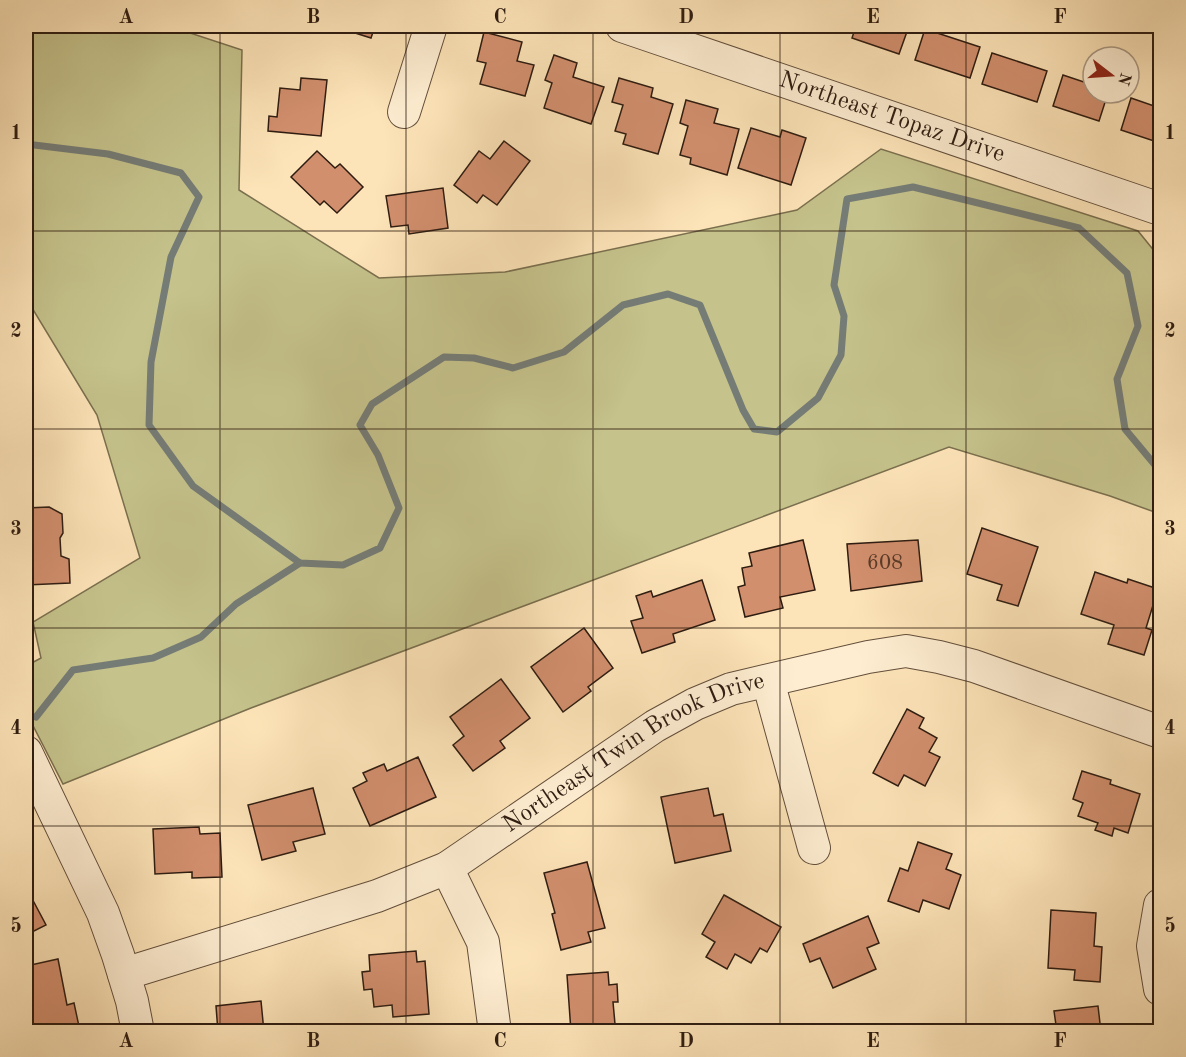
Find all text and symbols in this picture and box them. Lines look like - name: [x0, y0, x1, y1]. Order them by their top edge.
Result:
- text: A: [118, 8, 134, 28]
- text: B: [306, 8, 320, 28]
- text: C: [493, 8, 507, 28]
- text: D: [678, 8, 694, 28]
- text: E: [866, 8, 880, 28]
- text: F: [1053, 8, 1067, 28]
- north arrow: [1081, 45, 1141, 105]
- street label: Northeast Topaz Drive: [776, 68, 1008, 167]
- text: N: [1114, 71, 1133, 88]
- text: 1: [10, 124, 22, 144]
- text: 1: [1164, 124, 1176, 144]
- text: 2: [10, 322, 22, 342]
- text: 2: [1164, 322, 1176, 342]
- text: 3: [10, 520, 22, 540]
- text: 3: [1164, 520, 1176, 540]
- house number: 608: [867, 553, 903, 574]
- street label: Northeast Twin Brook Drive: [499, 670, 767, 838]
- text: 4: [10, 719, 22, 739]
- text: 4: [1164, 719, 1176, 739]
- text: 5: [10, 916, 22, 937]
- text: 5: [1164, 916, 1176, 937]
- text: A: [118, 1032, 134, 1052]
- text: B: [306, 1032, 320, 1052]
- text: C: [493, 1032, 507, 1052]
- text: D: [678, 1032, 694, 1052]
- text: E: [866, 1032, 880, 1052]
- text: F: [1053, 1032, 1067, 1052]

